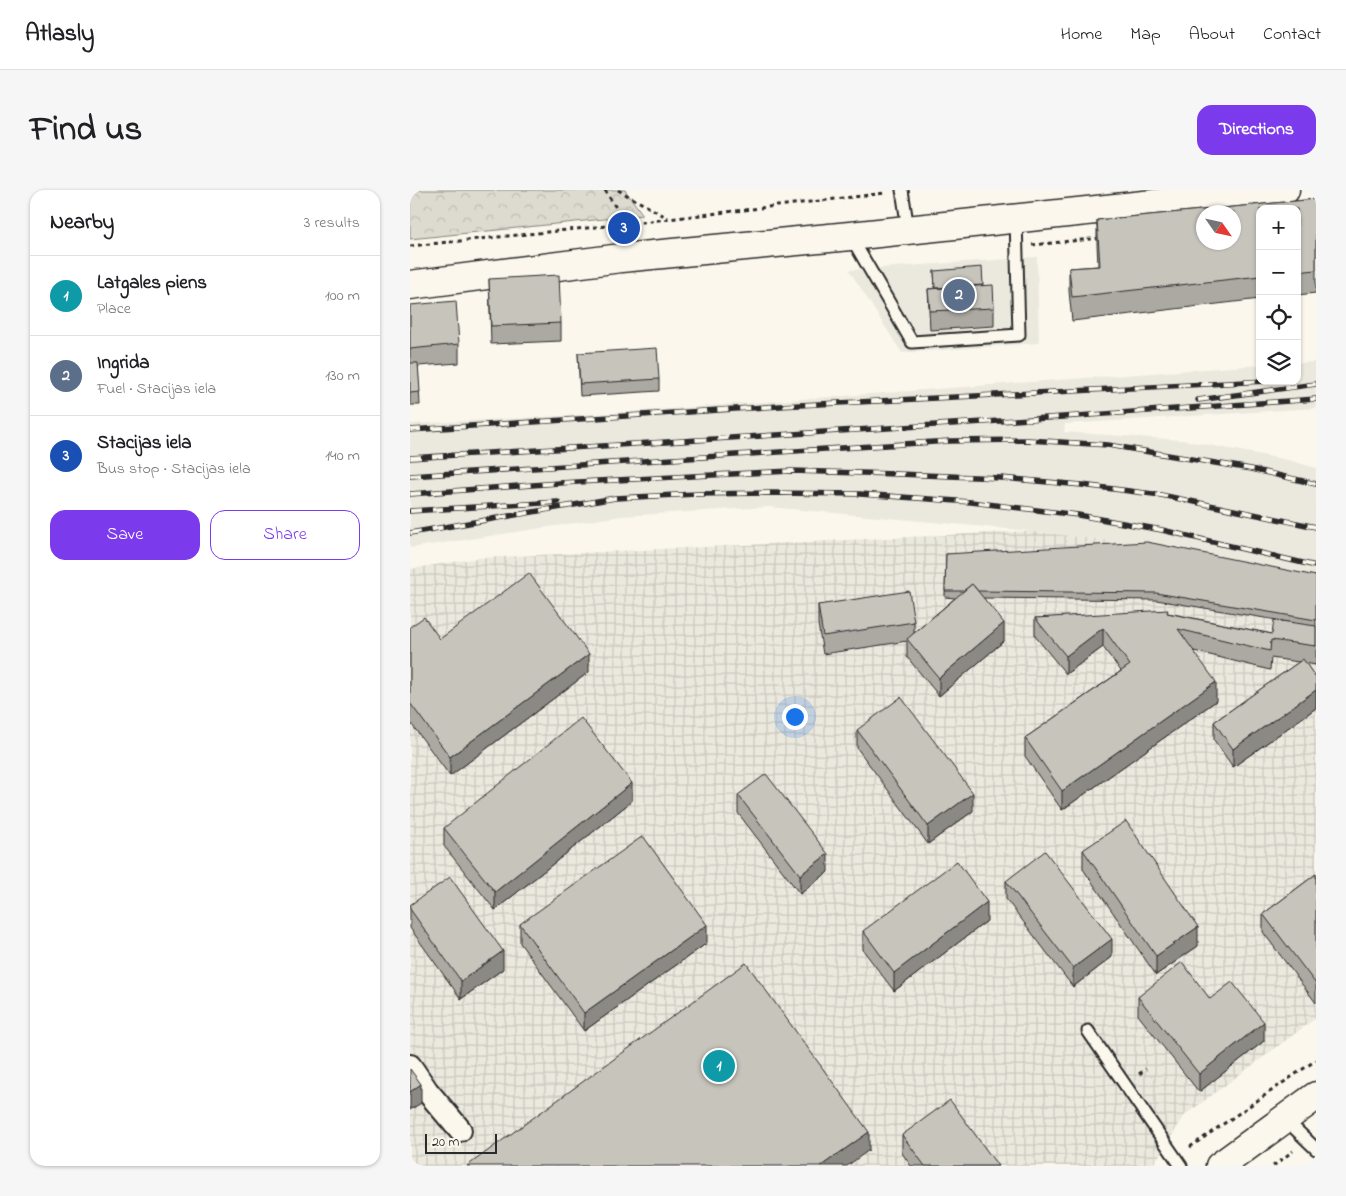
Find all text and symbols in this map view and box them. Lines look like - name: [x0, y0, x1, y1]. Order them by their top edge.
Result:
- text: Atlasly: [25, 17, 94, 52]
- text: Home: [1061, 22, 1102, 48]
- text: Map: [1130, 22, 1161, 48]
- text: About: [1189, 22, 1235, 48]
- text: Contact: [1263, 22, 1321, 48]
- text: Find us: [30, 105, 142, 156]
- button: Directions: [1197, 105, 1316, 155]
- north arrow: [1196, 205, 1241, 250]
- map controls: [1256, 205, 1301, 385]
- button: +: [1256, 205, 1301, 250]
- text: Nearby: [50, 208, 114, 238]
- pin: 3: [608, 209, 640, 247]
- text: 3 results: [304, 211, 360, 235]
- button: −: [1256, 250, 1301, 295]
- text: Latgales piens: [97, 270, 207, 297]
- pin: 2: [943, 276, 975, 314]
- text: 1: [63, 284, 69, 308]
- text: 100 m: [325, 284, 360, 308]
- button: locate: [1256, 295, 1301, 340]
- text: Place: [97, 297, 131, 321]
- button: layers: [1256, 340, 1301, 385]
- text: Ingrida: [97, 350, 150, 377]
- text: 2: [62, 364, 70, 388]
- text: 130 m: [325, 364, 360, 388]
- text: Fuel · Stacijas iela: [97, 377, 216, 401]
- text: Stacijas iela: [97, 430, 192, 457]
- text: 3: [63, 444, 69, 468]
- text: 140 m: [325, 444, 360, 468]
- text: Bus stop · Stacijas iela: [97, 457, 251, 481]
- button: Save: [50, 510, 200, 560]
- button: Share: [210, 510, 360, 560]
- your location: [782, 704, 808, 730]
- pin: 1: [703, 1047, 735, 1085]
- scale bar: [425, 1131, 498, 1154]
- text: 20 m: [432, 1132, 459, 1153]

